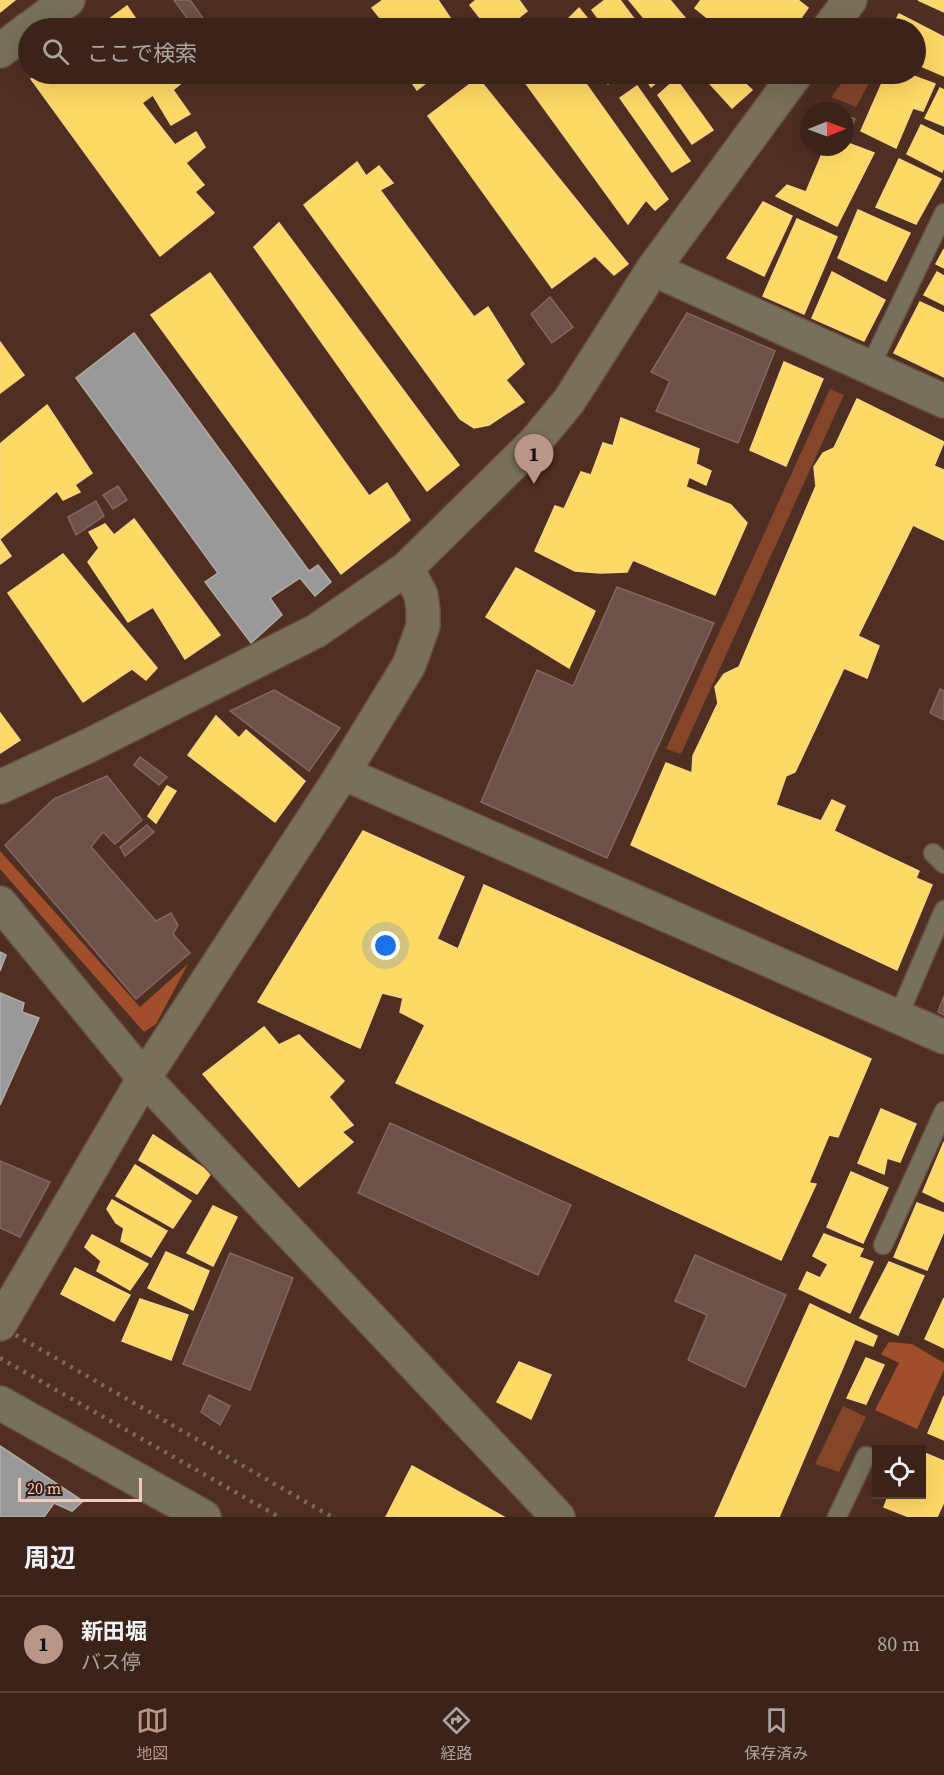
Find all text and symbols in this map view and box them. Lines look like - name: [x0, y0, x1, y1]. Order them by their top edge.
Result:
- search box: [18, 18, 926, 84]
- icon: search: [39, 35, 72, 68]
- text: ここで検索: [87, 38, 197, 68]
- north arrow: [800, 102, 854, 156]
- pin: 1: [514, 434, 554, 484]
- your location: [371, 931, 400, 960]
- map controls: [872, 1445, 926, 1499]
- button: locate: [872, 1445, 926, 1499]
- scale bar: [18, 1475, 142, 1502]
- text: 20 m: [27, 1477, 61, 1499]
- text: 周辺: [24, 1540, 76, 1576]
- text: 新田堀: [81, 1616, 147, 1646]
- text: 1: [38, 1630, 49, 1658]
- text: 80 m: [877, 1630, 920, 1658]
- text: バス停: [81, 1648, 141, 1676]
- tab: 地図: [136, 1704, 169, 1764]
- tab: 経路: [440, 1704, 473, 1764]
- tab: 保存済み: [744, 1704, 808, 1764]

